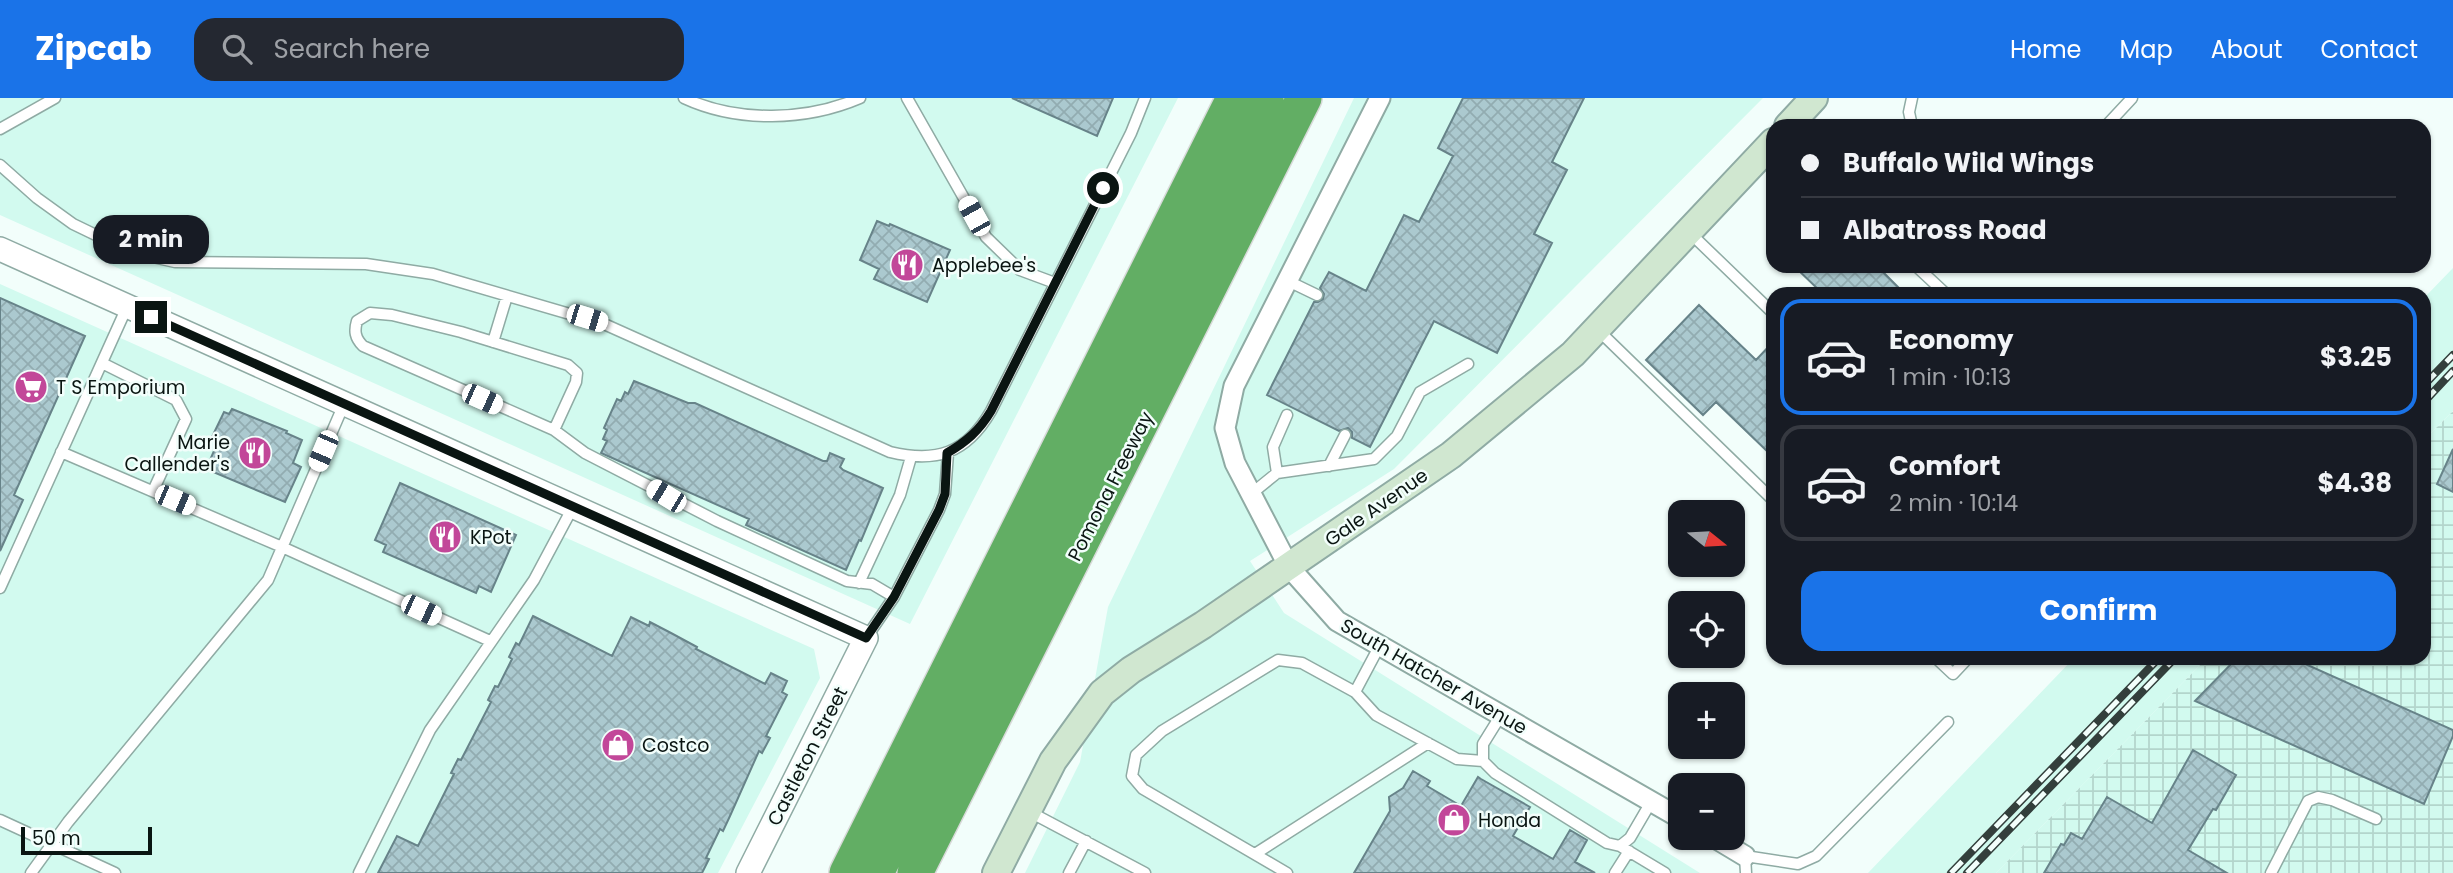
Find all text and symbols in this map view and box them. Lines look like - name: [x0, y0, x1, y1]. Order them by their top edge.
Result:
- search box: [194, 18, 684, 81]
- text: Zipcab: [35, 25, 152, 72]
- icon: search: [218, 30, 256, 68]
- text: Search here: [274, 31, 430, 67]
- text: Home: [2010, 33, 2082, 66]
- text: Map: [2120, 33, 2173, 66]
- text: About: [2211, 33, 2282, 66]
- text: Contact: [2320, 33, 2418, 66]
- text: Buffalo Wild Wings: [1843, 145, 2094, 181]
- route start: [1087, 172, 1119, 204]
- car: [955, 193, 994, 239]
- text: Albatross Road: [1843, 212, 2047, 248]
- callout: 2 min: [93, 216, 209, 264]
- text: 2 min: [119, 223, 183, 255]
- restaurant icon: Applebee's: [888, 246, 926, 284]
- place label: Applebee's: [932, 252, 1036, 279]
- route end: [135, 301, 167, 333]
- car: [564, 302, 611, 334]
- text: Economy: [1889, 322, 2013, 358]
- icon: car: [1805, 326, 1868, 389]
- text: $3.25: [2320, 339, 2392, 375]
- text: 1 min · 10:13: [1889, 361, 2011, 393]
- supermarket icon: T S Emporium: [12, 368, 50, 406]
- place label: T S Emporium: [56, 374, 185, 401]
- car: [459, 381, 506, 417]
- street label: Pomona Freeway: [1061, 407, 1160, 566]
- car: [306, 428, 341, 474]
- place label: Marie Callender's: [125, 429, 230, 478]
- restaurant icon: Marie Callender's: [236, 434, 274, 472]
- text: Comfort: [1889, 448, 2001, 484]
- icon: car: [1805, 452, 1868, 515]
- street label: Gale Avenue: [1319, 462, 1433, 553]
- text: $4.38: [2317, 465, 2392, 501]
- car: [643, 476, 690, 516]
- car: [152, 482, 199, 518]
- text: 2 min · 10:14: [1889, 487, 2018, 519]
- north arrow: [1668, 500, 1745, 578]
- map controls: [1668, 500, 1745, 850]
- restaurant icon: KPot: [426, 518, 464, 556]
- place label: KPot: [470, 524, 512, 551]
- button: Confirm: [1801, 571, 2396, 651]
- button: locate: [1668, 591, 1745, 668]
- car: [398, 592, 445, 628]
- street label: South Hatcher Avenue: [1335, 612, 1532, 741]
- street label: Castleton Street: [761, 682, 854, 830]
- button: +: [1668, 682, 1745, 759]
- shop icon: Costco: [599, 726, 637, 764]
- place label: Costco: [642, 732, 709, 759]
- button: −: [1668, 773, 1745, 850]
- shop icon: Honda: [1435, 801, 1473, 839]
- place label: Honda: [1478, 807, 1541, 834]
- scale bar: [21, 824, 152, 856]
- text: 50 m: [32, 825, 81, 852]

